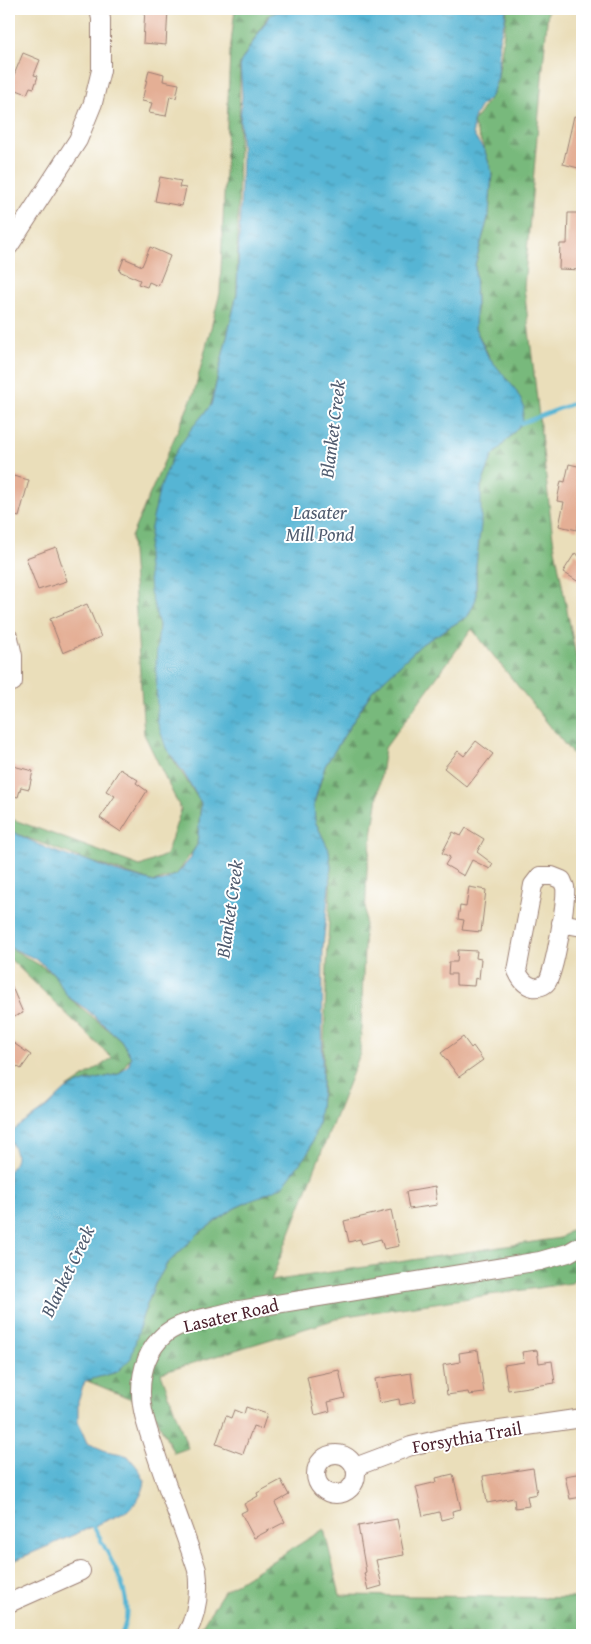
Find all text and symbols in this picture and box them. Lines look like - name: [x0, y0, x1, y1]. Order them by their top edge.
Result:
- water label: Blanket Creek: [312, 378, 352, 481]
- water label: Lasater Mill Pond: [286, 498, 354, 548]
- water label: Blanket Creek: [208, 858, 250, 961]
- water label: Blanket Creek: [32, 1220, 101, 1322]
- street label: Lasater Road: [181, 1291, 282, 1339]
- street label: Forsythia Trail: [410, 1414, 524, 1460]

